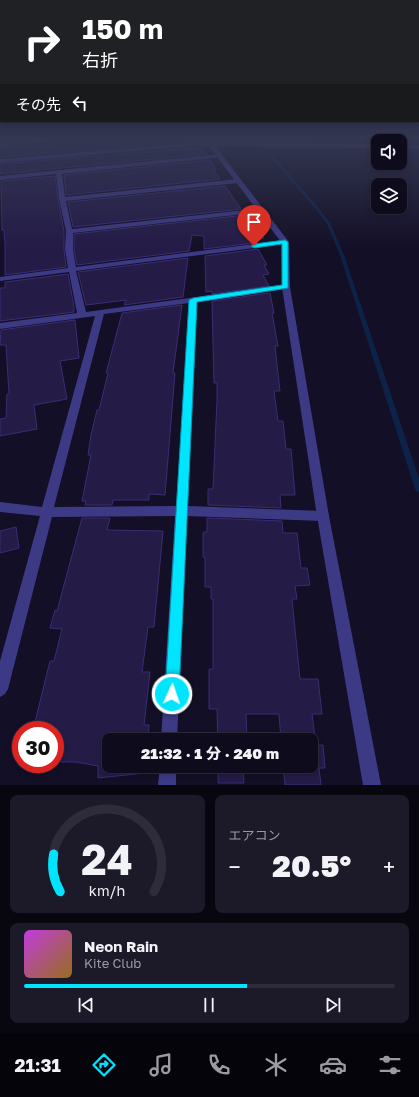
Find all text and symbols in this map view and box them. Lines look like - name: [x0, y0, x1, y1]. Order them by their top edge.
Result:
- text: 150 m: [82, 12, 163, 45]
- icon: right: [16, 16, 68, 68]
- text: 右折: [82, 49, 118, 71]
- icon: left: [69, 92, 91, 114]
- text: その先: [16, 95, 61, 113]
- map controls: [371, 134, 407, 214]
- button: sound: [371, 134, 407, 170]
- button: layers: [371, 178, 407, 214]
- pin: [237, 205, 271, 246]
- icon: arrive: [243, 211, 265, 233]
- position arrow: [151, 673, 193, 715]
- speed limit sign: 30: [12, 721, 64, 773]
- text: 21:32 · 1 分 · 240 m: [141, 744, 279, 762]
- text: エアコン: [229, 827, 281, 843]
- text: 24: [82, 834, 133, 884]
- text: 20.5°: [272, 848, 351, 884]
- text: −: [229, 853, 241, 880]
- text: +: [383, 853, 395, 880]
- text: km/h: [89, 882, 125, 899]
- text: Neon Rain: [84, 937, 158, 955]
- text: Kite Club: [84, 955, 141, 971]
- icon: previous: [75, 994, 97, 1016]
- icon: pause: [198, 994, 220, 1016]
- icon: next: [322, 994, 344, 1016]
- icon: directions: [90, 1051, 118, 1079]
- icon: music: [147, 1051, 175, 1079]
- icon: phone: [205, 1051, 233, 1079]
- icon: climate: [262, 1051, 290, 1079]
- icon: car: [319, 1051, 347, 1079]
- icon: filters: [376, 1051, 404, 1079]
- text: 21:31: [15, 1054, 61, 1076]

